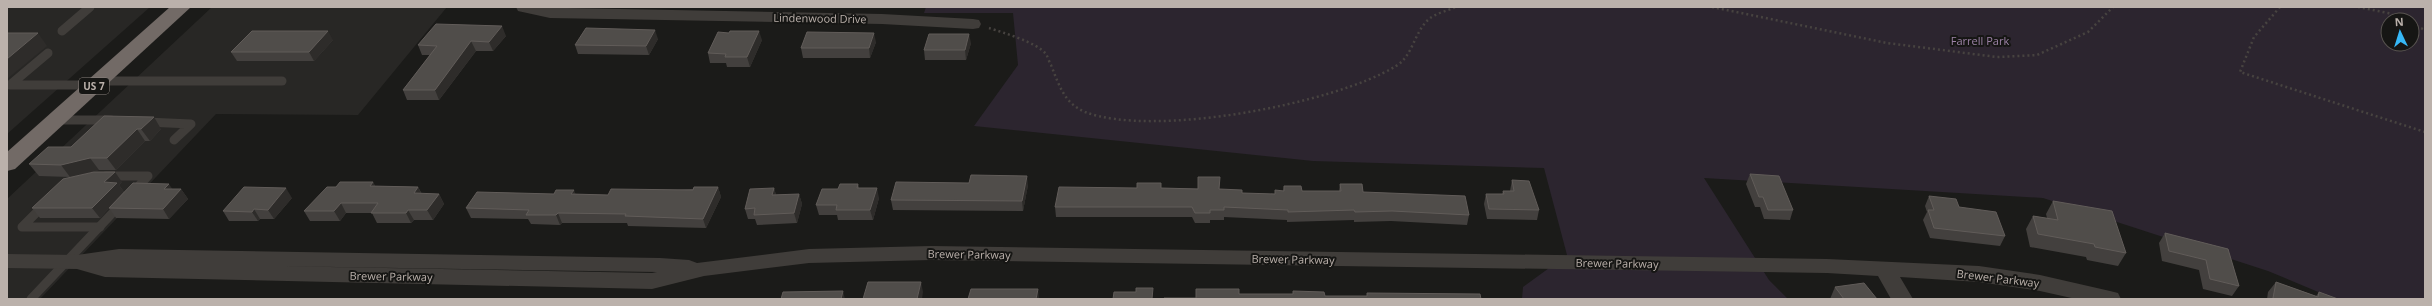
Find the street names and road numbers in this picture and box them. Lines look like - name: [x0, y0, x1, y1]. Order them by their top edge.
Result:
- street label: Lindenwood Drive: [773, 10, 867, 26]
- road number: US 7: [79, 78, 109, 94]
- street label: Brewer Parkway: [927, 246, 1011, 262]
- street label: Brewer Parkway: [1251, 251, 1335, 267]
- street label: Brewer Parkway: [1575, 255, 1659, 271]
- street label: Brewer Parkway: [1956, 265, 2041, 291]
- street label: Brewer Parkway: [349, 268, 433, 284]

